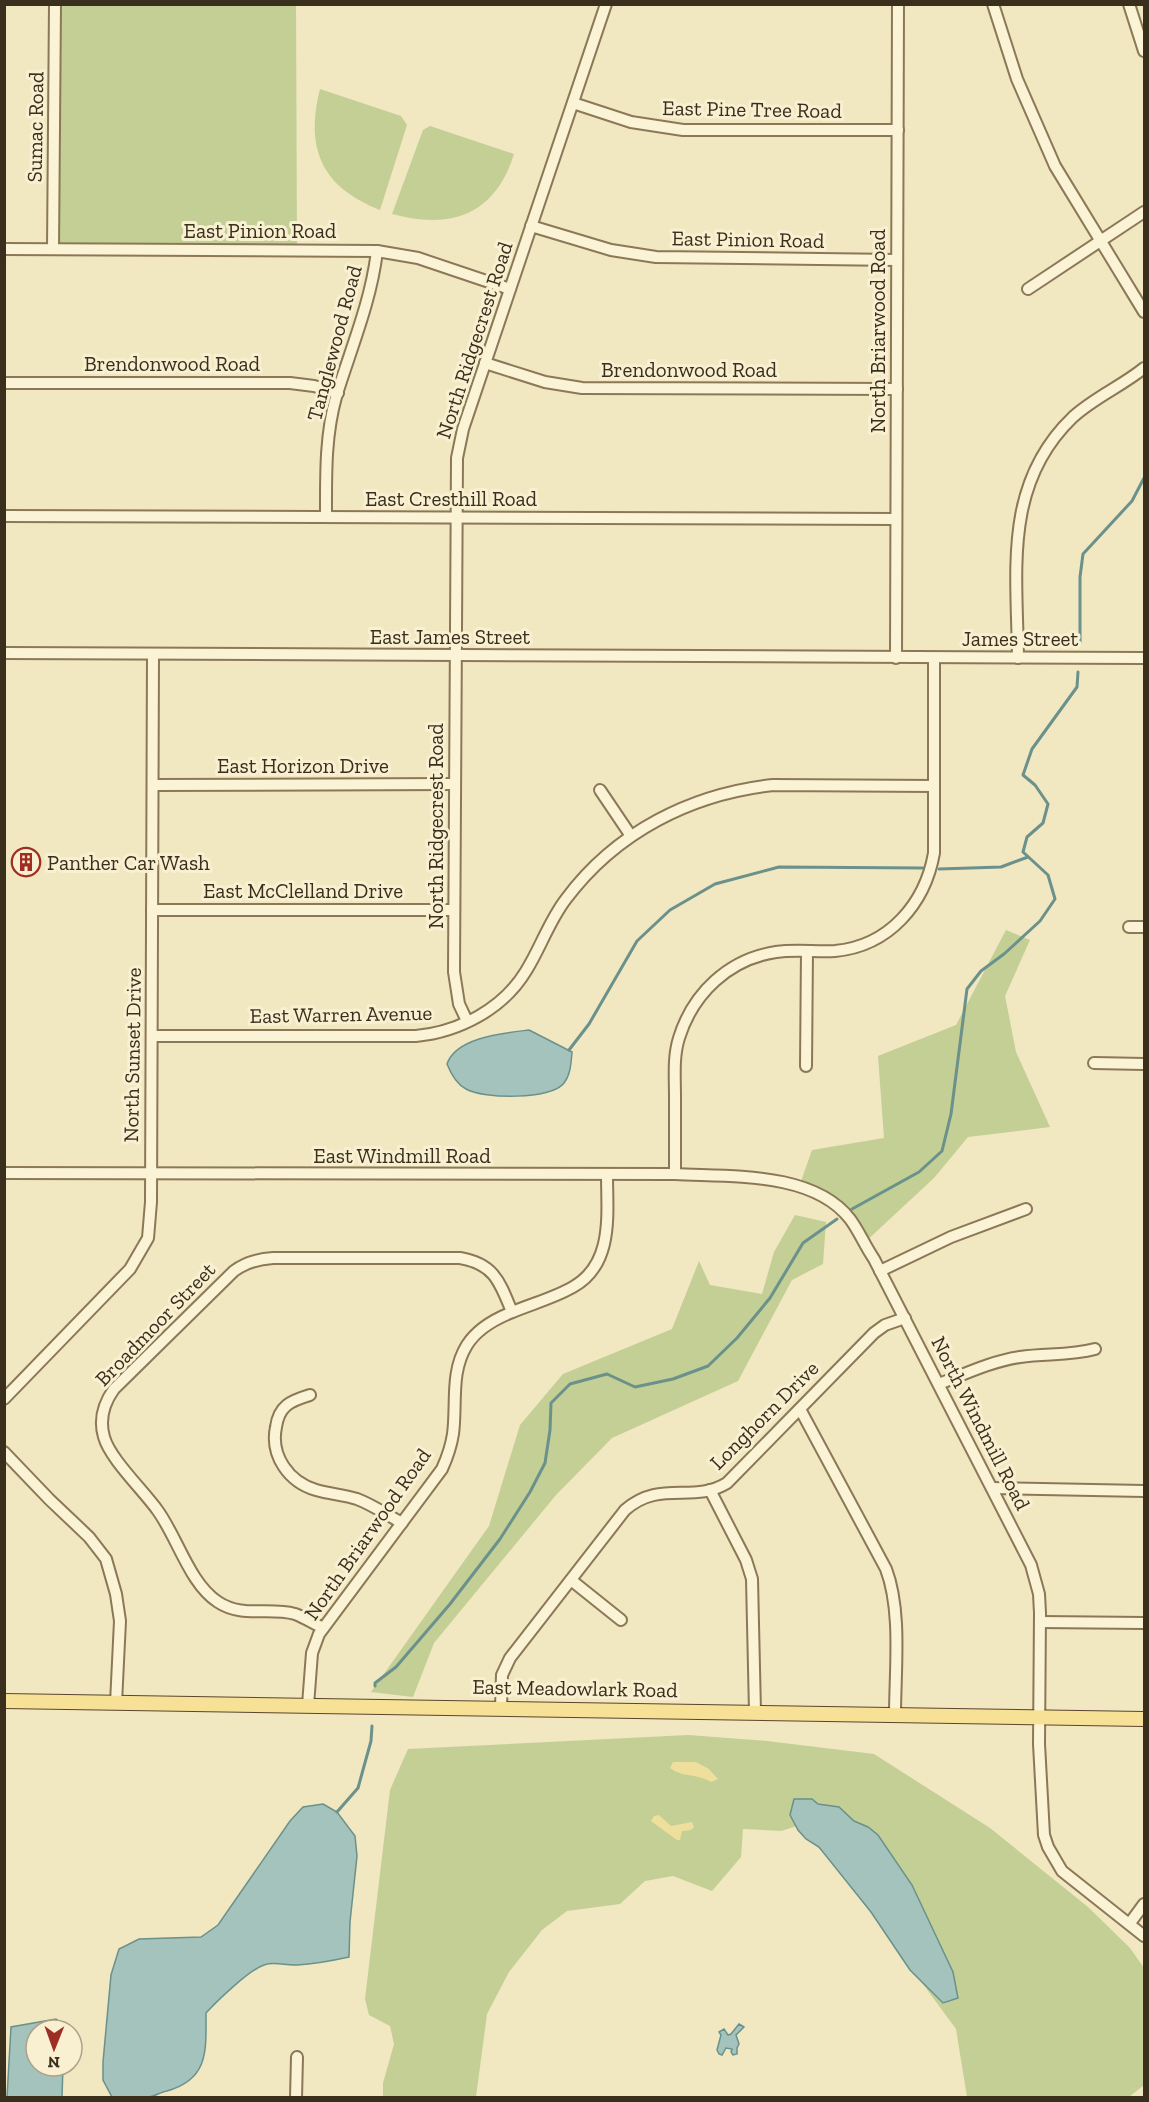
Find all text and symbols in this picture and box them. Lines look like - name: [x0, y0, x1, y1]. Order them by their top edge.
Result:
- street label: Sumac Road: [22, 71, 48, 183]
- street label: East Pine Tree Road: [662, 95, 843, 123]
- street label: East Pinion Road: [184, 218, 337, 243]
- street label: East Pinion Road: [671, 225, 825, 253]
- street label: North Briarwood Road: [865, 229, 890, 433]
- street label: North Ridgecrest Road: [430, 238, 518, 442]
- street label: Tanglewood Road: [301, 262, 367, 424]
- street label: Brendonwood Road: [84, 351, 261, 376]
- street label: Brendonwood Road: [601, 357, 778, 382]
- street label: East Cresthill Road: [365, 486, 538, 511]
- street label: East James Street: [370, 624, 530, 649]
- street label: James Street: [962, 626, 1078, 651]
- street label: North Ridgecrest Road: [423, 723, 448, 929]
- street label: East Horizon Drive: [217, 753, 389, 778]
- building icon: Panther Car Wash: [10, 846, 42, 878]
- place label: Panther Car Wash: [47, 850, 210, 875]
- street label: East McClelland Drive: [203, 878, 403, 903]
- street label: North Sunset Drive: [118, 967, 146, 1143]
- street label: East Warren Avenue: [249, 1000, 433, 1028]
- street label: East Windmill Road: [313, 1143, 491, 1168]
- street label: Broadmoor Street: [90, 1257, 220, 1391]
- street label: North Windmill Road: [926, 1332, 1036, 1515]
- street label: Longhorn Drive: [704, 1355, 824, 1475]
- street label: North Briarwood Road: [298, 1443, 436, 1625]
- street label: East Meadowlark Road: [472, 1674, 678, 1702]
- north arrow: [24, 2018, 84, 2078]
- text: N: [47, 2053, 60, 2072]

